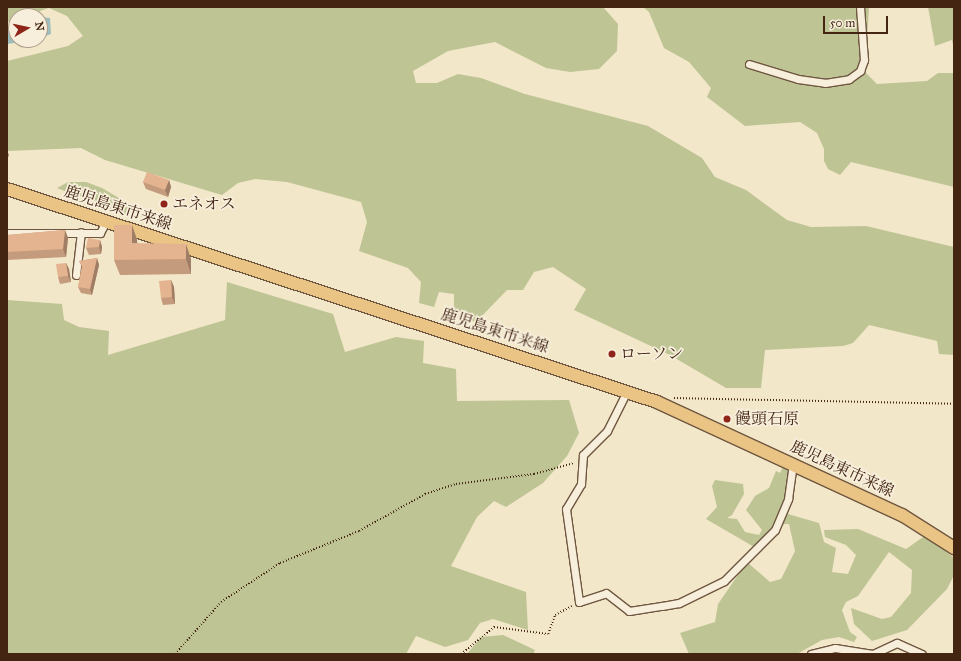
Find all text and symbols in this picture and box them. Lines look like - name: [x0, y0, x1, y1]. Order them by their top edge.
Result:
- north arrow: [8, 8, 48, 48]
- scale bar: [825, 8, 890, 34]
- text: 50 m: [830, 16, 855, 30]
- text: N: [32, 21, 47, 32]
- street label: 鹿児島東市来線: [62, 182, 174, 234]
- place label: エネオス: [172, 194, 236, 214]
- marker: エネオス: [159, 199, 169, 209]
- street label: 鹿児島東市来線: [439, 305, 551, 357]
- place label: ローソン: [620, 344, 684, 364]
- marker: ローソン: [607, 349, 617, 359]
- place label: 饅頭石原: [735, 409, 799, 429]
- marker: 饅頭石原: [722, 414, 732, 424]
- street label: 鹿児島東市来線: [787, 437, 897, 501]

